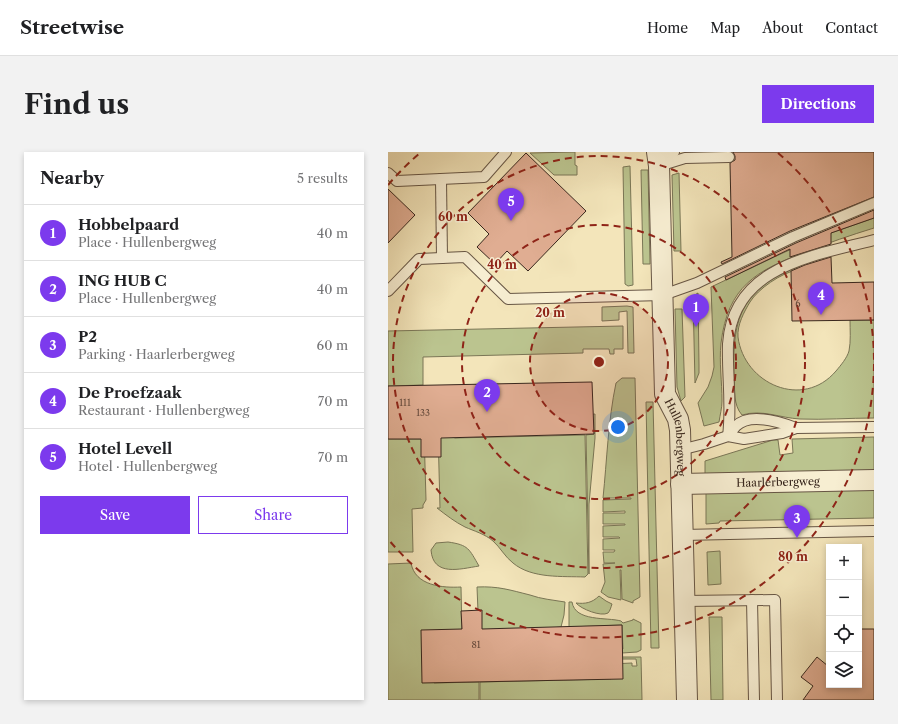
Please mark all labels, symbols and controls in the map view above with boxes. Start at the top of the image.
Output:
text: Streetwise [20,16,124,39]
text: Home [647,19,688,37]
text: Map [710,19,740,37]
text: About [762,19,803,37]
text: Contact [825,19,878,37]
button: Directions [762,85,874,123]
text: Find us [24,87,129,121]
text: Nearby [40,168,104,188]
text: 5 results [297,170,348,186]
pin: 5 [498,188,524,221]
text: 60 m [438,209,468,224]
text: Hobbelpaard [78,215,179,234]
text: 1 [50,225,56,241]
text: 40 m [317,225,348,241]
text: Place · Hullenbergweg [78,234,216,250]
text: 40 m [487,257,517,272]
text: ING HUB C [78,271,167,290]
text: 2 [49,281,57,297]
text: 40 m [317,281,348,297]
pin: 4 [808,282,834,315]
text: Place · Hullenbergweg [78,290,216,306]
pin: 1 [683,294,709,327]
house number: 6 [795,298,801,309]
text: 20 m [535,305,565,320]
text: P2 [78,327,97,346]
text: 3 [49,337,57,353]
text: 60 m [317,337,348,353]
text: Parking · Haarlerbergweg [78,346,235,362]
centre of rings [592,355,606,369]
pin: 2 [474,379,500,412]
text: De Proefzaak [78,383,182,402]
text: 4 [49,393,57,409]
text: 70 m [318,393,348,409]
street label: Hullenbergweg [662,396,688,477]
house number: 111 [399,397,411,408]
text: Restaurant · Hullenbergweg [78,402,249,418]
house number: 133 [416,407,430,418]
your location [608,417,628,437]
text: Hotel Levell [78,439,172,458]
text: 5 [49,449,57,465]
text: 70 m [318,449,348,465]
text: Hotel · Hullenbergweg [78,458,217,474]
street label: Haarlerbergweg [736,474,820,490]
button: Save [40,496,190,534]
button: Share [198,496,348,534]
pin: 3 [784,505,810,538]
map controls [826,544,862,688]
button: + [826,544,862,580]
text: 80 m [778,549,808,564]
button: − [826,580,862,616]
button: locate [826,616,862,652]
house number: 81 [471,639,481,650]
button: layers [826,652,862,688]

